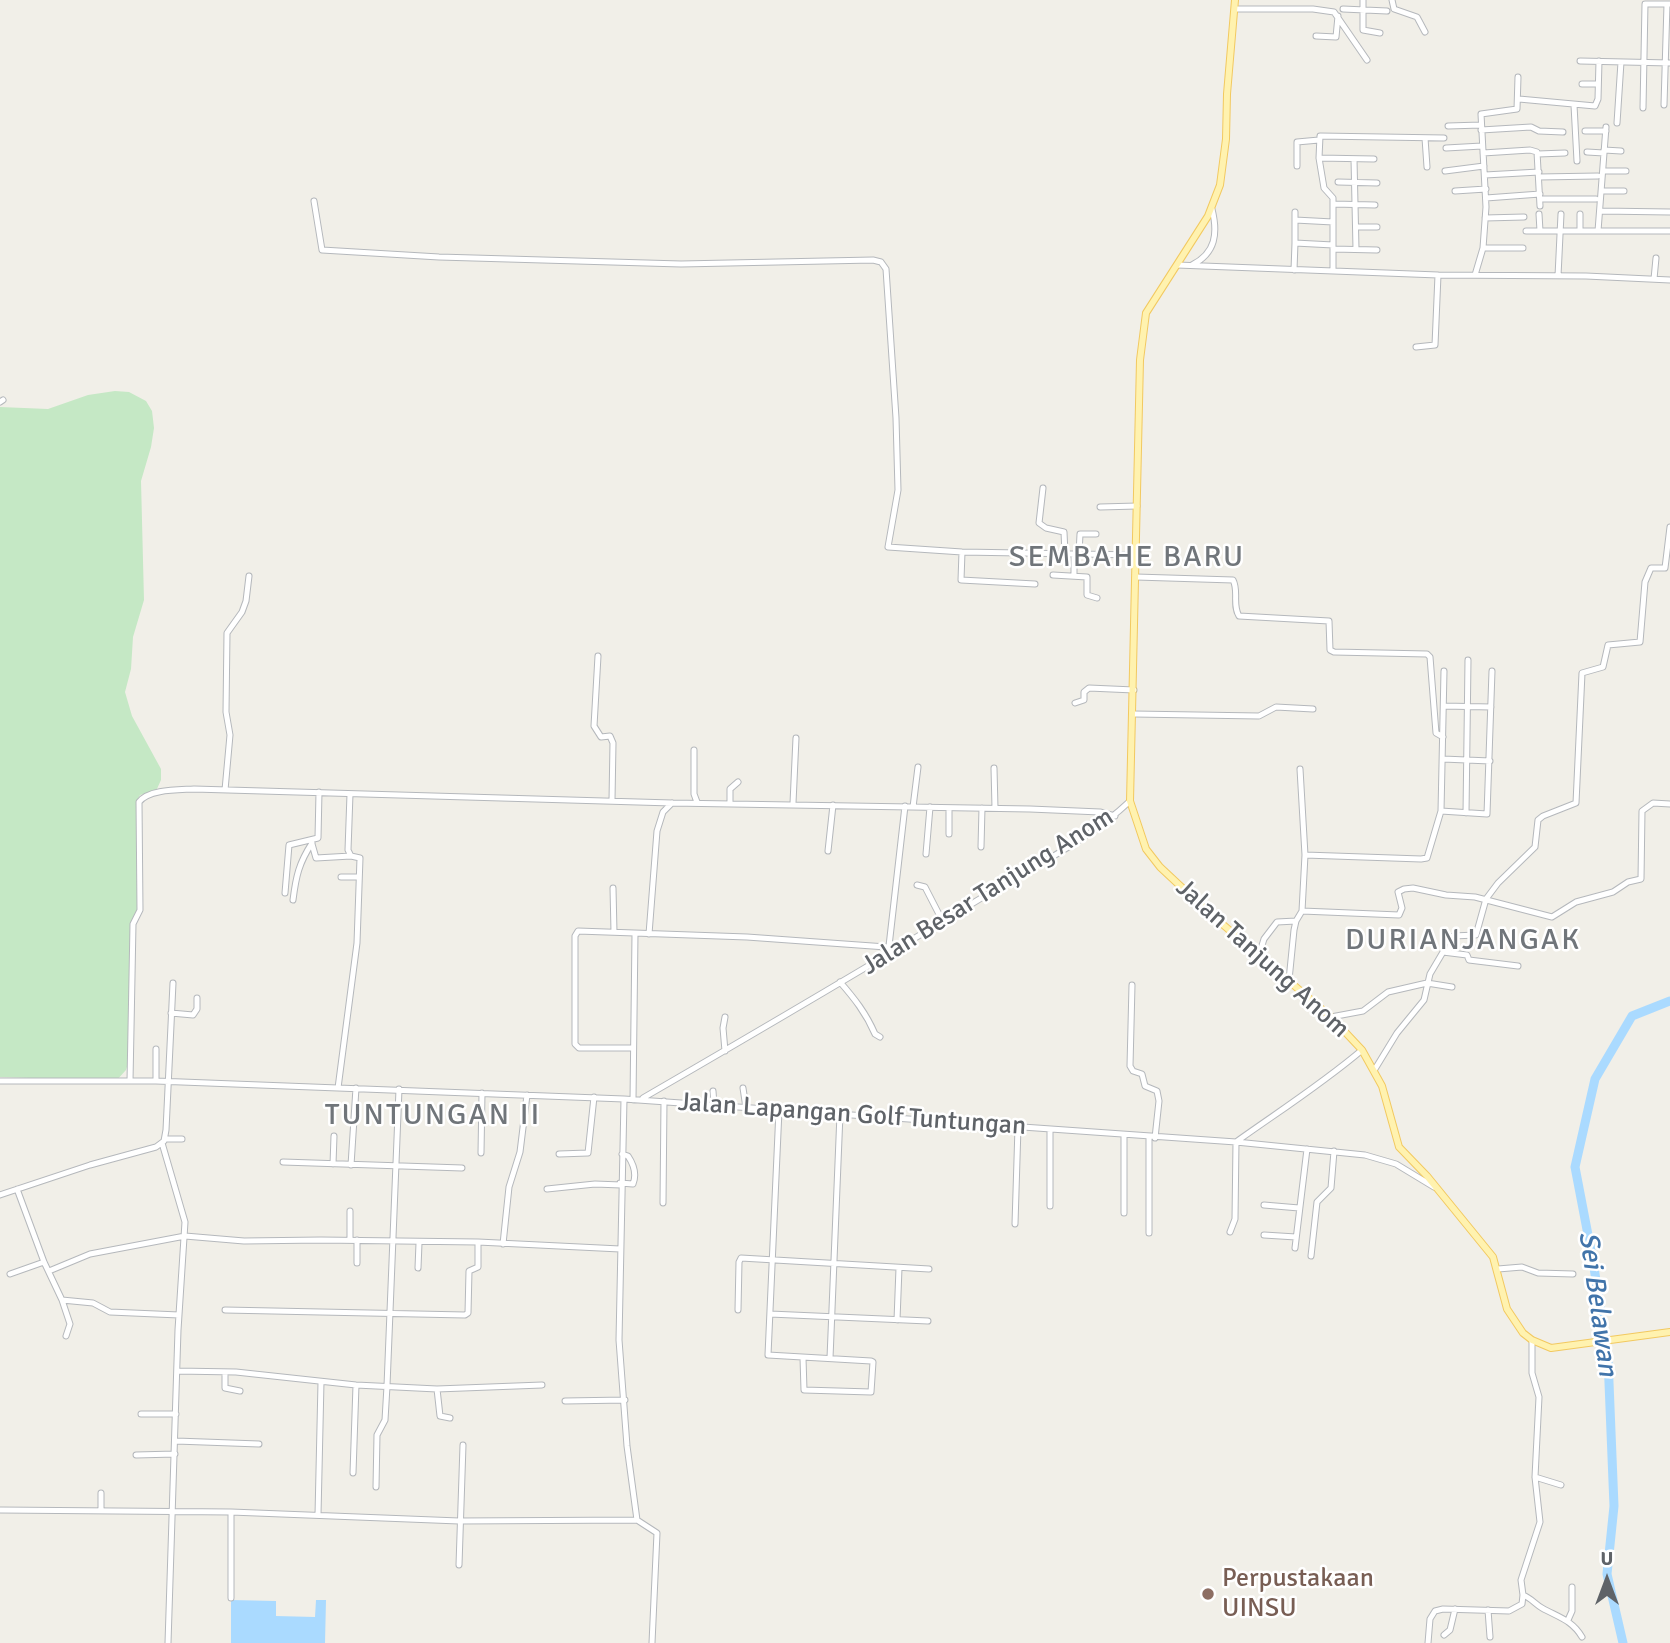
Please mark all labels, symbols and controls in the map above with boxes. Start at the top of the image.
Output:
district label: SEMBAHE BARU [1010,540,1244,576]
street label: Jalan Besar Tanjung Anom [856,802,1120,982]
street label: Jalan Tanjung Anom [1169,873,1355,1045]
district label: DURIANJANGAK [1346,923,1580,959]
street label: Jalan Lapangan Golf Tuntungan [677,1087,1027,1143]
district label: TUNTUNGAN II [326,1098,540,1134]
water label: Sei Belawan [1570,1229,1624,1379]
north arrow [1572,1545,1642,1615]
text: U [1601,1547,1613,1571]
place label: Perpustakaan UINSU [1222,1563,1374,1624]
marker: Perpustakaan UINSU [1200,1586,1216,1602]

